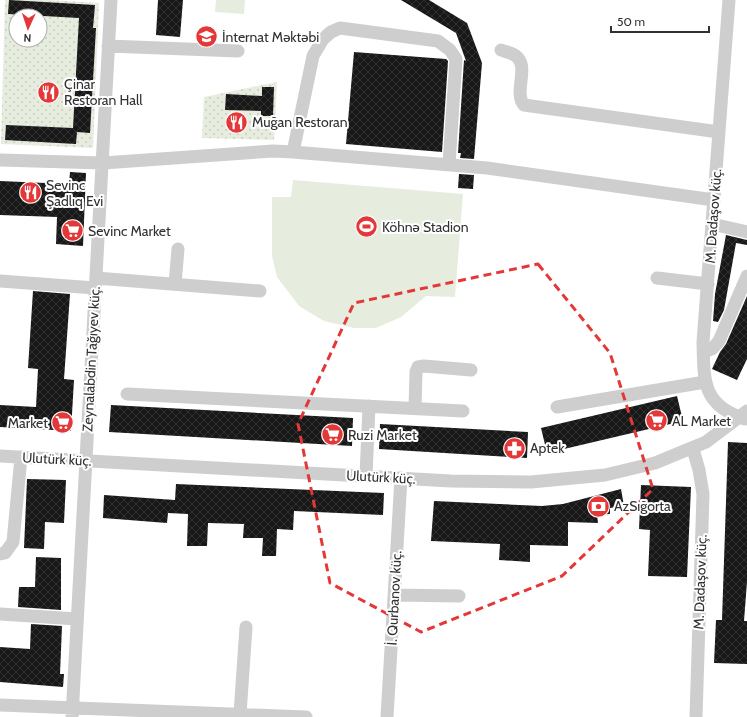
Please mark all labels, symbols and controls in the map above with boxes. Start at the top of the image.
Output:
north arrow [8,8,48,48]
scale bar [611,8,709,34]
text: 50 m [617,14,645,29]
school or university icon: İnternat Məktəbi [193,24,219,50]
place label: İnternat Məktəbi [222,28,319,46]
text: N [23,31,32,45]
place label: Çinar Restoran Hall [64,75,143,109]
restaurant icon: Çinar Restoran Hall [36,79,62,105]
restaurant icon: Muğan Restoran [223,109,249,135]
place label: Muğan Restoran [252,113,348,131]
street label: M. Dadaşov küç. [701,168,725,264]
place label: Sevinc Şadlıq Evi [46,176,103,210]
restaurant icon: Sevinc Şadlıq Evi [17,180,43,206]
sports icon: Köhnə Stadion [353,214,379,240]
supermarket icon: Sevinc Market [59,218,85,244]
place label: Köhnə Stadion [382,218,469,236]
place label: Sevinc Market [88,222,171,240]
street label: Zeynalabdin Tağıyev küç. [78,286,104,432]
supermarket icon: AL Market [644,408,670,434]
supermarket icon: Market [50,410,76,436]
place label: AL Market [672,412,731,430]
place label: Market [8,414,48,432]
supermarket icon: Ruzi Market [320,422,346,448]
place label: Ruzi Market [348,426,417,444]
pharmacy icon: Aptek [501,435,527,461]
place label: Aptek [530,439,565,457]
street label: Ulutürk küç. [22,448,92,470]
street label: Ulutürk küç. [346,466,416,488]
bank icon: AzSığorta [585,493,611,519]
place label: AzSığorta [614,497,671,515]
street label: M. Dadaşov küç. [689,534,711,630]
street label: İ. Qurbanov küç. [383,550,405,646]

